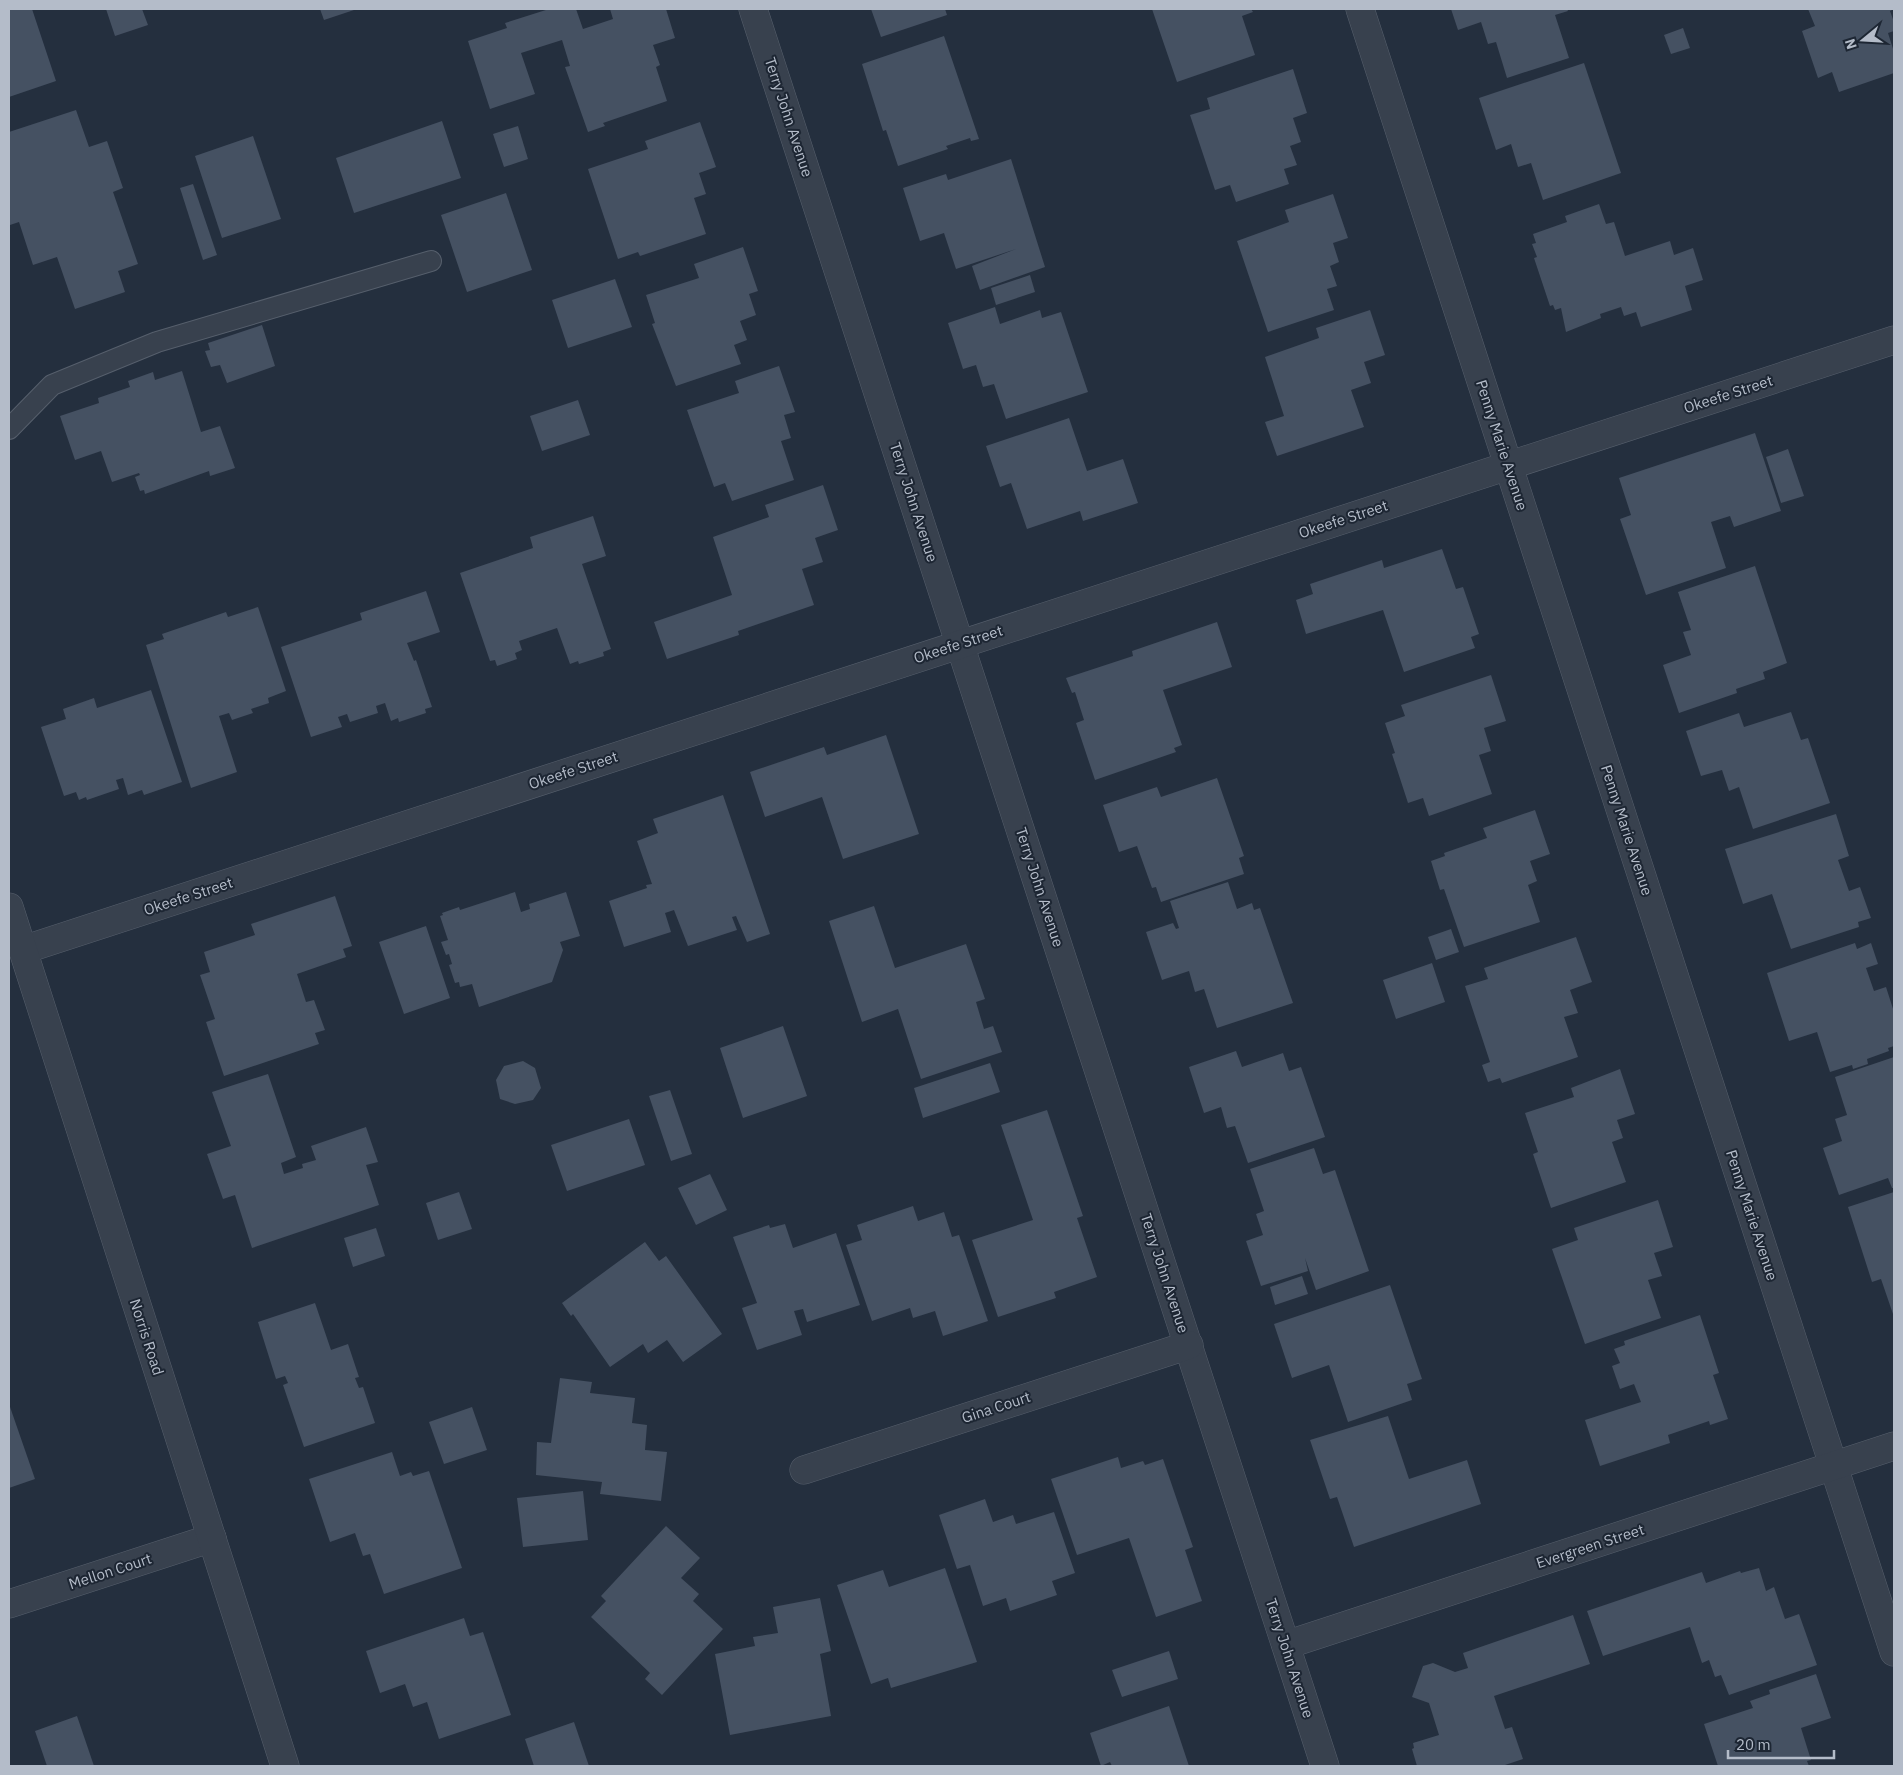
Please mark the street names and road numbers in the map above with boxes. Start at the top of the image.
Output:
street label: Terry John Avenue [761,55,817,179]
street label: Okeefe Street [1681,371,1775,417]
street label: Penny Marie Avenue [1472,377,1532,513]
street label: Terry John Avenue [886,440,942,564]
street label: Okeefe Street [1296,496,1390,542]
street label: Okeefe Street [911,621,1005,667]
street label: Okeefe Street [526,747,620,793]
street label: Penny Marie Avenue [1597,762,1657,898]
street label: Terry John Avenue [1012,825,1068,949]
street label: Okeefe Street [141,873,235,919]
street label: Penny Marie Avenue [1722,1147,1782,1283]
street label: Terry John Avenue [1137,1211,1193,1335]
street label: Norris Road [126,1296,168,1378]
street label: Gina Court [959,1387,1033,1427]
street label: Evergreen Street [1534,1520,1646,1572]
street label: Mellon Court [66,1549,154,1593]
street label: Terry John Avenue [1262,1596,1318,1720]

